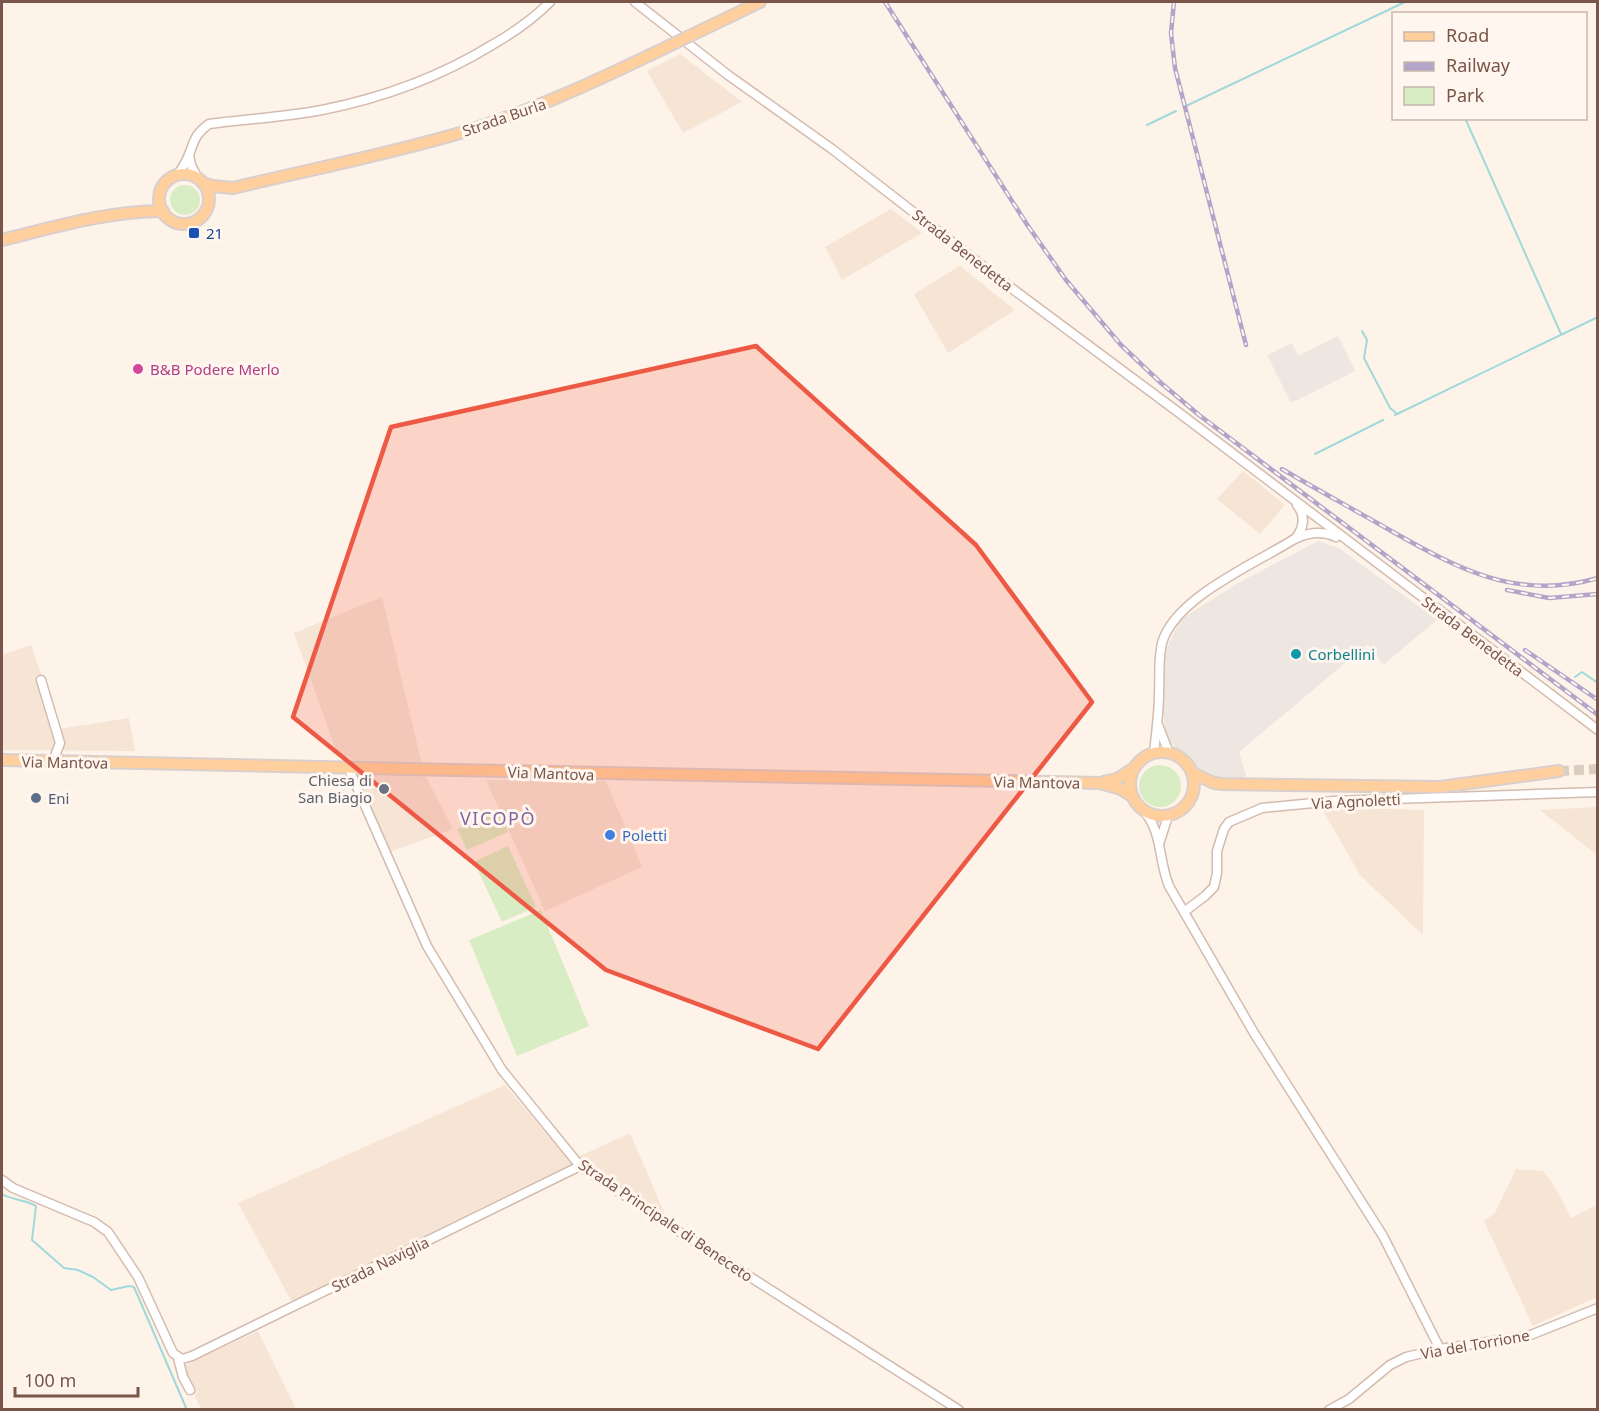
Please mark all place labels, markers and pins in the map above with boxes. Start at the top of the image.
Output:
place label: 21 [206,223,223,243]
marker: 21 [187,226,201,240]
place label: B&B Podere Merlo [150,359,280,379]
marker: B&B Podere Merlo [131,362,145,376]
place label: Corbellini [1308,644,1375,664]
marker: Corbellini [1289,647,1303,661]
place label: Chiesa di San Biagio [298,770,372,807]
marker: Chiesa di San Biagio [377,782,391,796]
place label: Eni [48,788,69,808]
marker: Eni [29,791,43,805]
place label: Poletti [622,825,667,845]
marker: Poletti [603,828,617,842]

